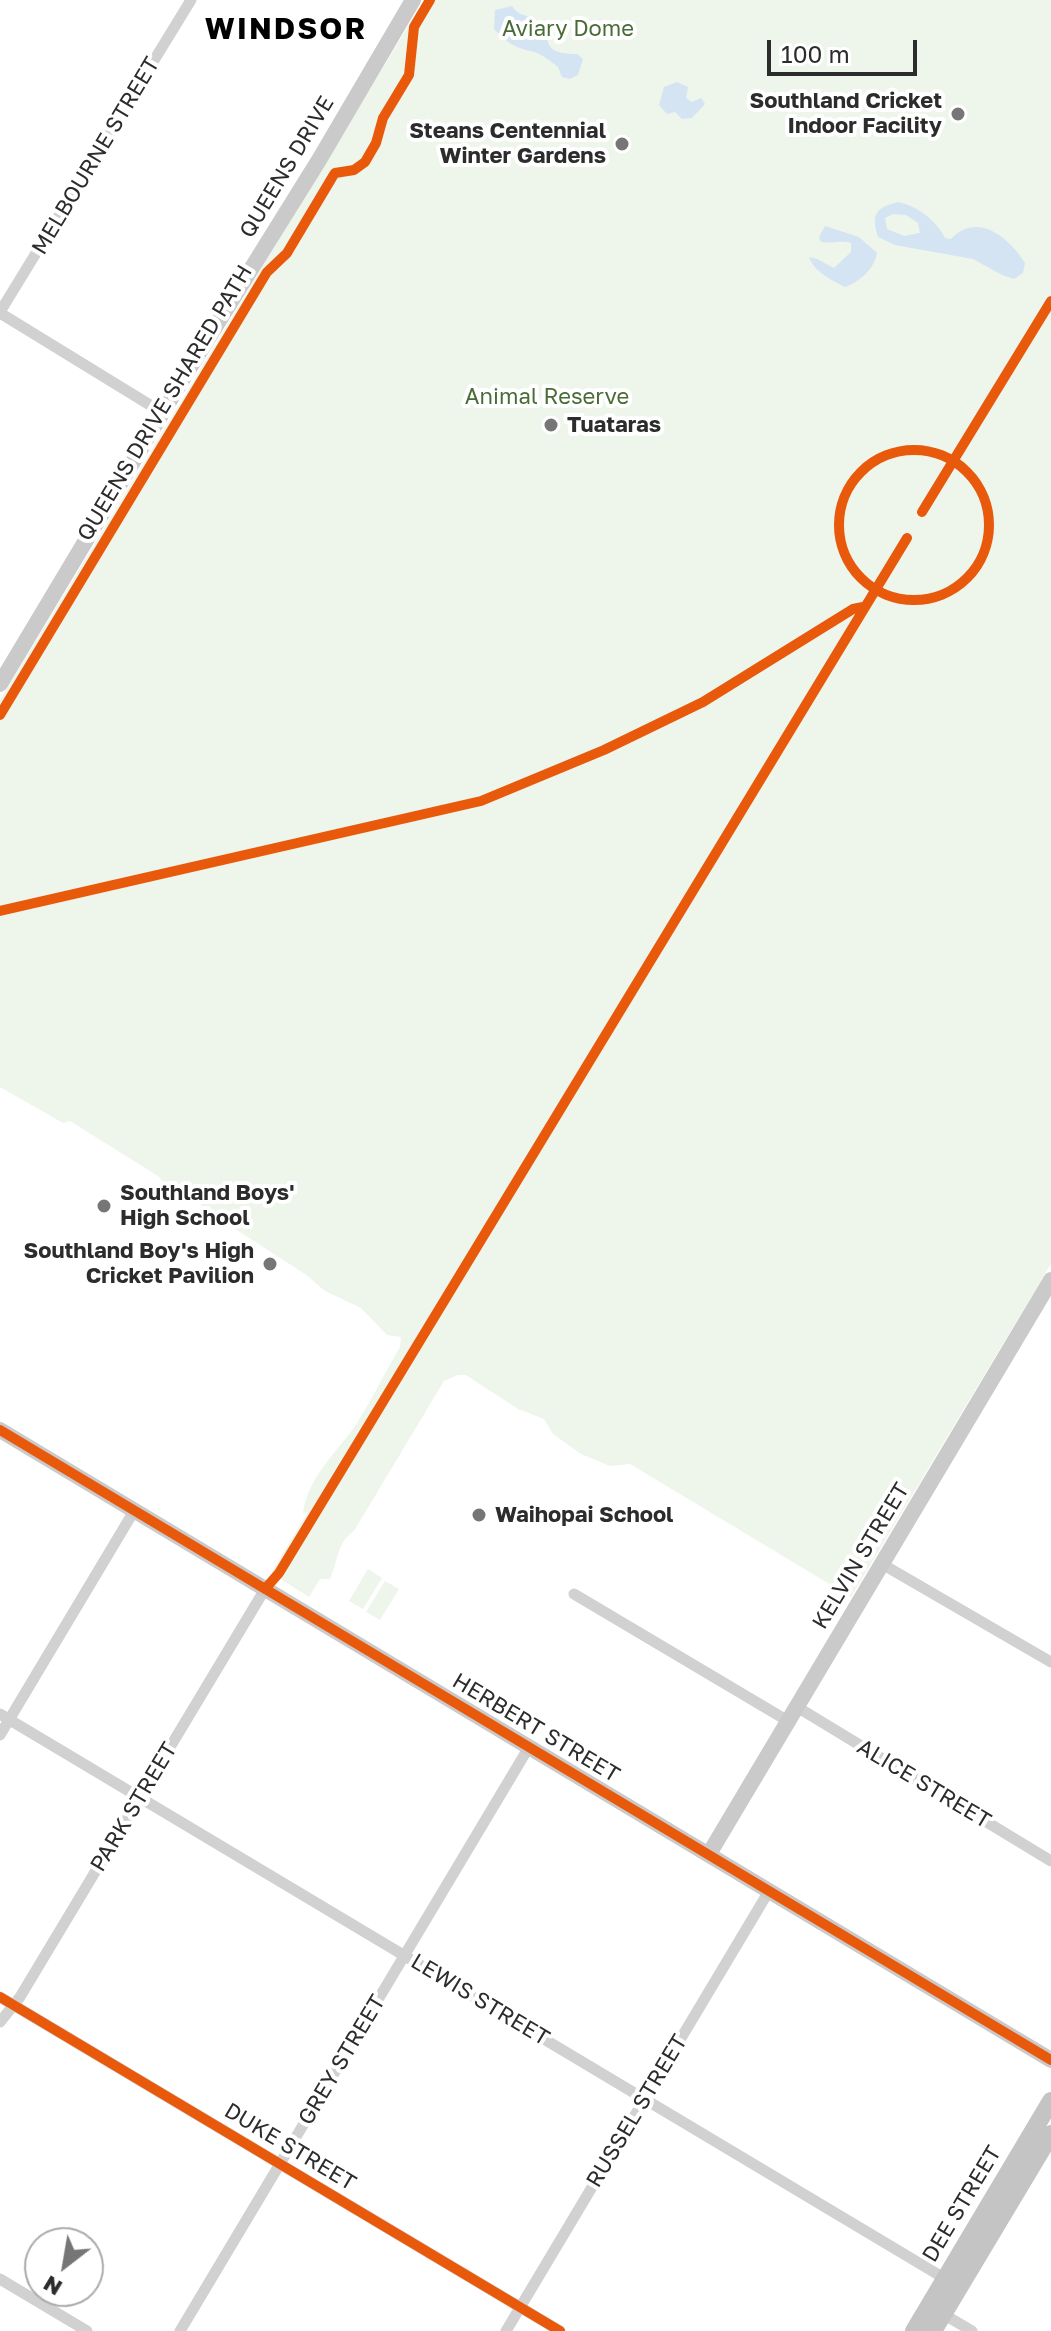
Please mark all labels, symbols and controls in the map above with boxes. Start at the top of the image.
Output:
district label: WINDSOR [205,11,367,47]
park label: Aviary Dome [502,16,634,42]
scale bar [771,24,921,74]
text: 100 m [781,39,850,68]
street label: MELBOURNE STREET [27,53,165,259]
place label: Southland Cricket Indoor Facility [750,88,942,140]
street label: QUEENS DRIVE [234,91,340,243]
marker: Southland Cricket Indoor Facility [949,105,967,123]
place label: Steans Centennial Winter Gardens [409,118,606,170]
marker: Steans Centennial Winter Gardens [613,135,631,153]
street label: QUEENS DRIVE SHARED PATH [72,260,258,546]
park label: Animal Reserve [465,384,629,410]
place label: Tuataras [567,412,661,438]
marker: Tuataras [542,416,560,434]
place label: Southland Boys' High School [120,1180,294,1232]
marker: Southland Boys' High School [95,1197,113,1215]
place label: Southland Boy's High Cricket Pavilion [23,1238,254,1290]
marker: Southland Boy's High Cricket Pavilion [261,1255,279,1273]
street label: KELVIN STREET [807,1478,915,1634]
place label: Waihopai School [495,1502,673,1528]
marker: Waihopai School [470,1506,488,1524]
street label: HERBERT STREET [448,1668,624,1788]
street label: ALICE STREET [852,1734,996,1834]
street label: PARK STREET [85,1738,183,1876]
street label: LEWIS STREET [406,1948,554,2052]
street label: GREY STREET [293,1990,391,2130]
street label: RUSSEL STREET [581,2030,693,2192]
street label: DUKE STREET [219,2097,361,2197]
street label: DEE STREET [917,2141,1007,2267]
north arrow [24,2227,104,2307]
text: N [38,2270,67,2302]

